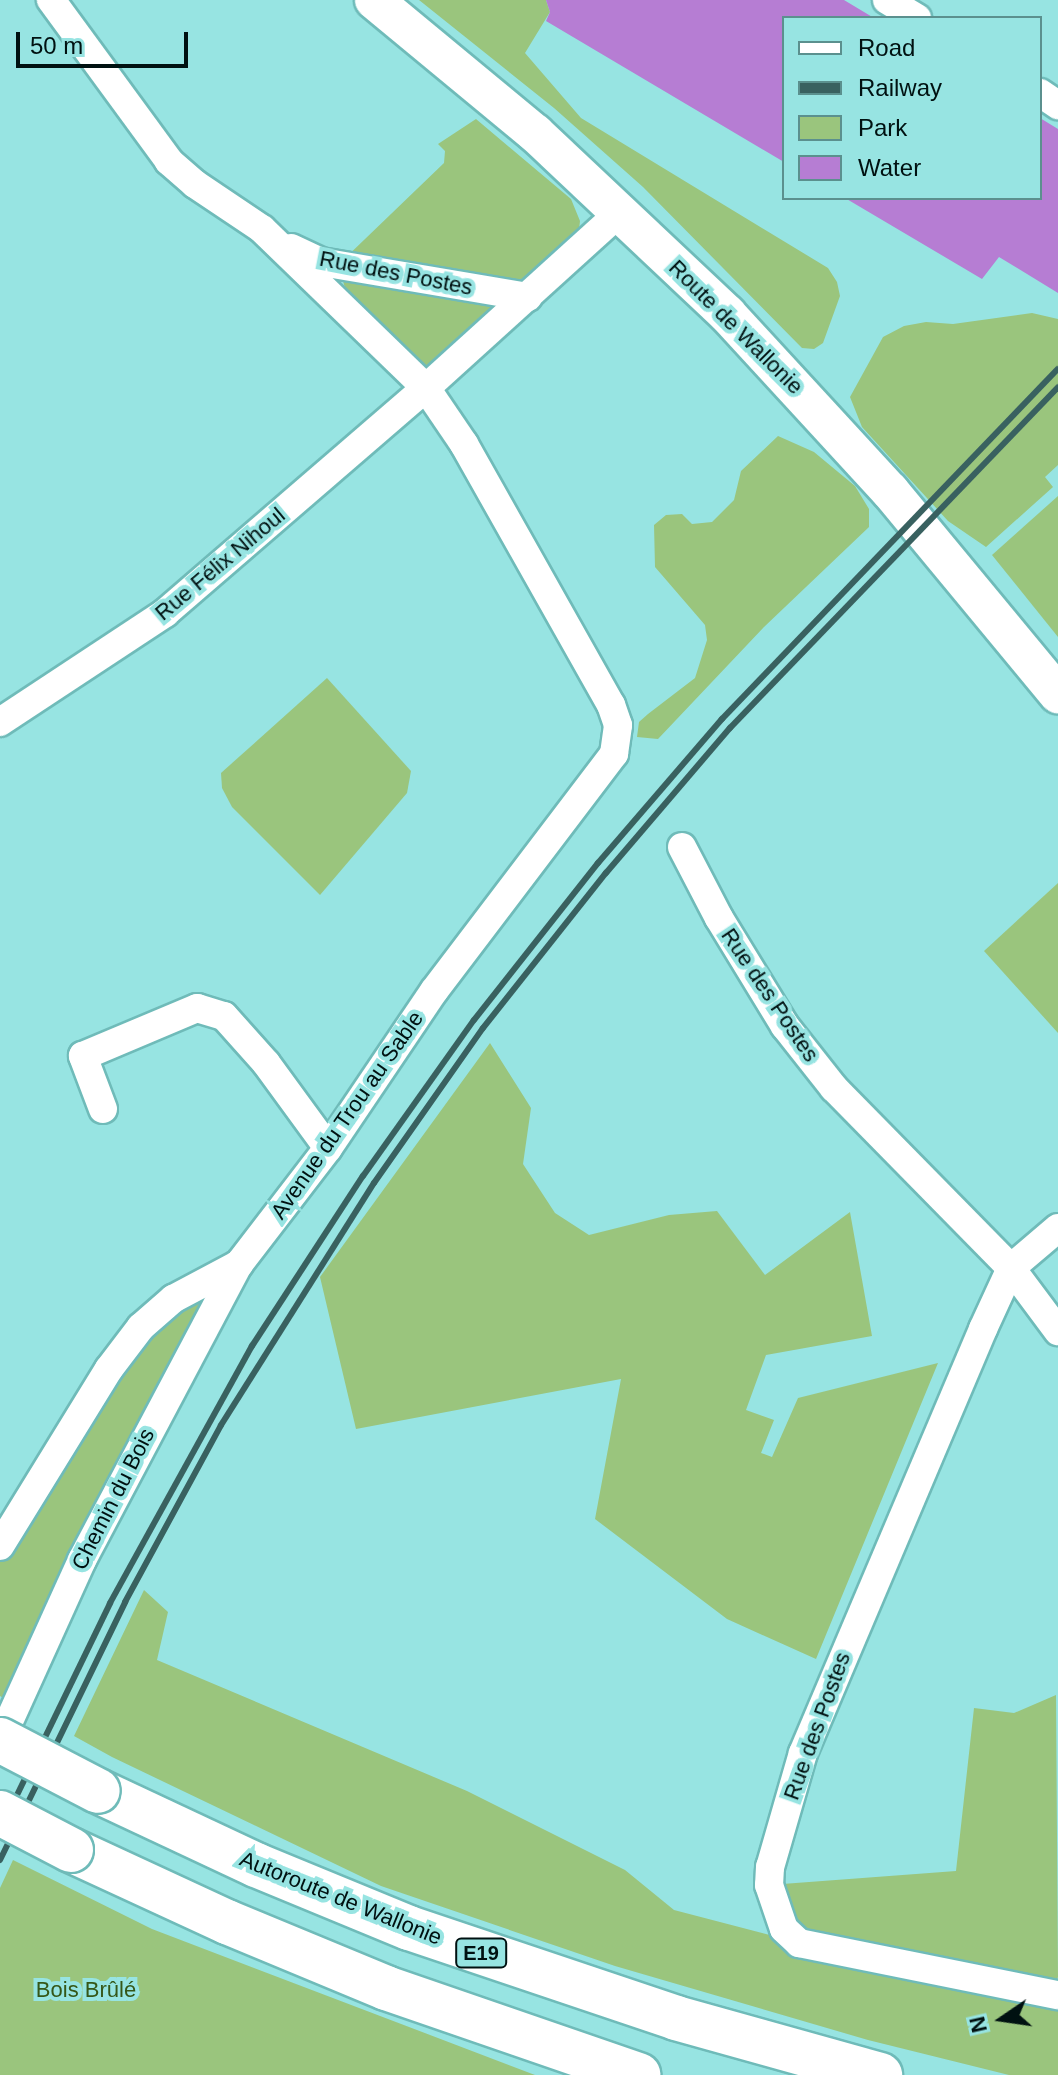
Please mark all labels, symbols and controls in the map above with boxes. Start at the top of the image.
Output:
scale bar [20,16,192,66]
legend [782,16,1042,200]
text: 50 m [30,32,83,59]
text: Road [858,34,915,61]
text: Railway [858,74,942,101]
text: Park [858,114,907,141]
text: Water [858,154,921,181]
street label: Rue des Postes [317,245,475,301]
street label: Route de Wallonie [663,254,809,400]
street label: Rue Félix Nihoul [150,502,290,626]
street label: Rue des Postes [716,923,824,1067]
street label: Avenue du Trou au Sable [265,1006,429,1224]
street label: Chemin du Bois [66,1424,160,1574]
street label: Rue des Postes [778,1649,856,1803]
street label: Autoroute de Wallonie [236,1845,446,1951]
road number: E19 [455,1937,507,1969]
park label: Bois Brûlé [36,1977,136,2003]
north arrow [962,1979,1042,2059]
text: N [964,2014,992,2035]

